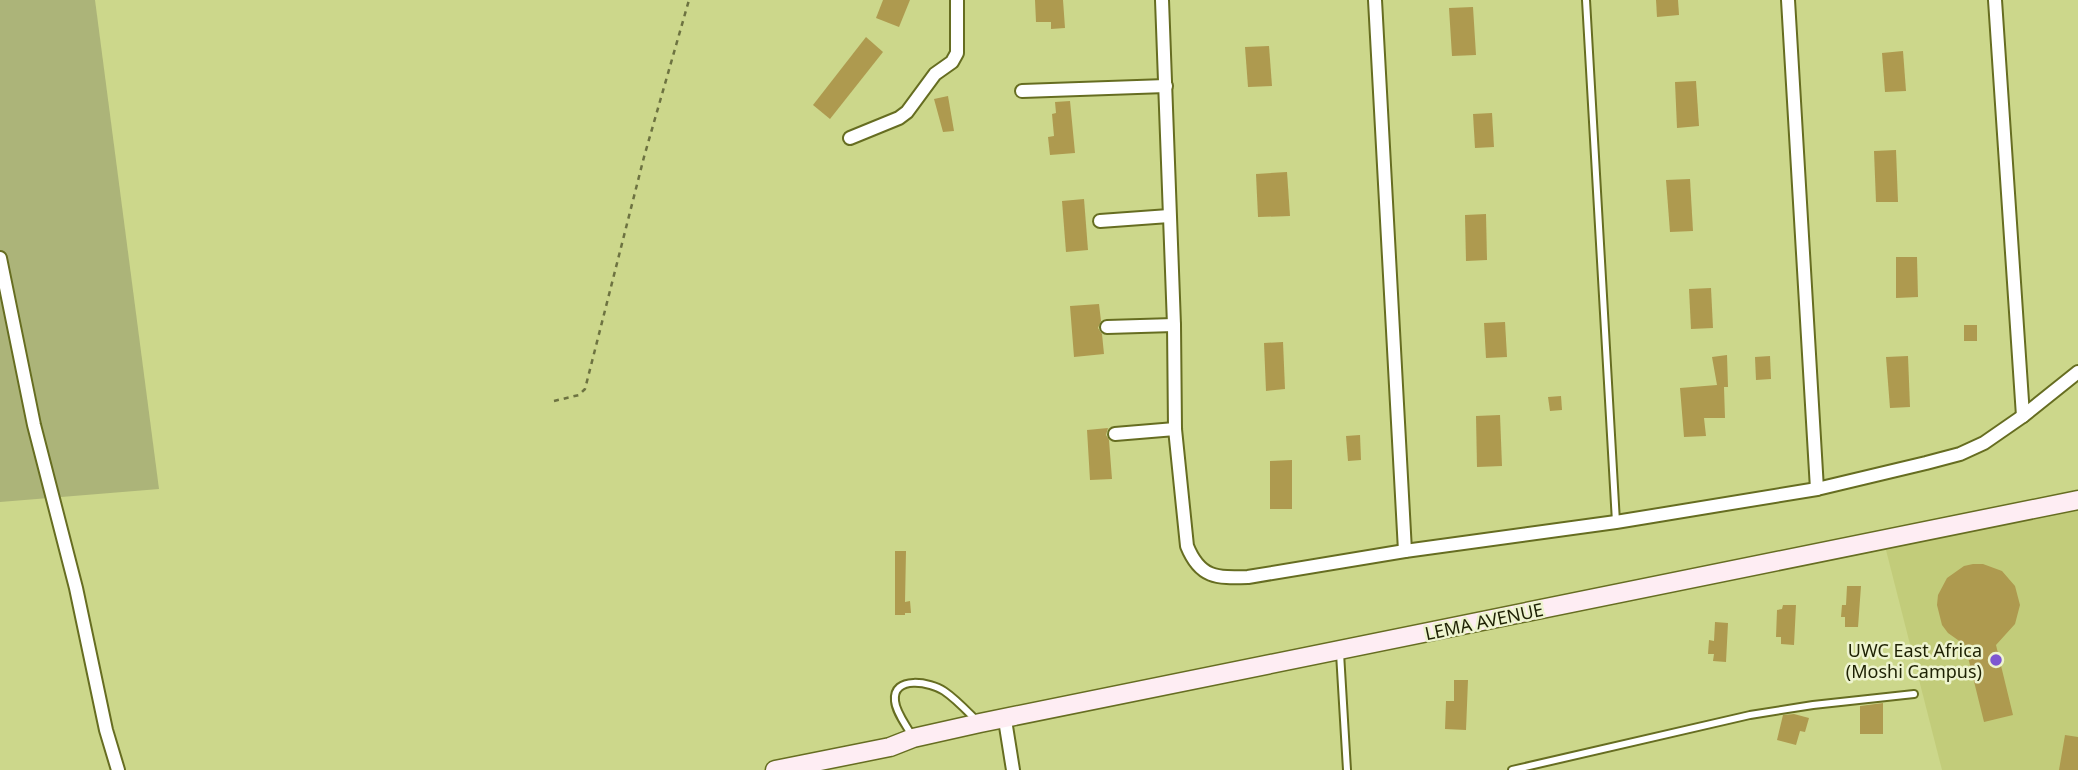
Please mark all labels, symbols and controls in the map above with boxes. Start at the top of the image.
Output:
street label: LEMA AVENUE [1423,597,1545,645]
place label: UWC East Africa (Moshi Campus) [1846,638,1982,683]
marker: UWC East Africa (Moshi Campus) [1988,652,2004,668]

